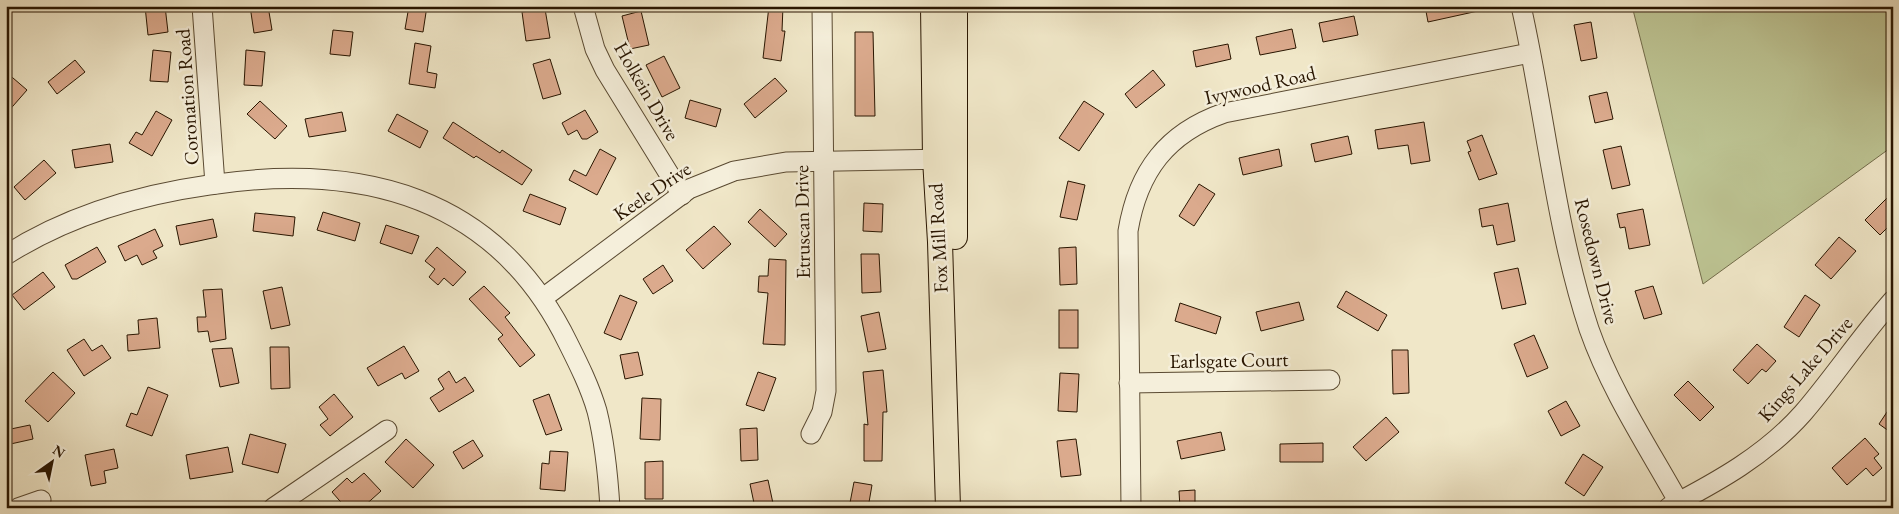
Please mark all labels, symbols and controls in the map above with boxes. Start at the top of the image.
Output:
street label: Coronation Road [169,27,205,166]
street label: Holkein Drive [608,37,686,145]
street label: Ivywood Road [1202,59,1319,110]
street label: Keele Drive [608,155,696,226]
street label: Etruscan Drive [788,165,816,279]
street label: Fox Mill Road [922,182,954,294]
street label: Rosedown Drive [1569,195,1625,327]
street label: Kings Lake Drive [1752,311,1858,427]
street label: Earlsgate Court [1169,346,1289,374]
north arrow [28,436,78,486]
text: N [49,440,69,462]

